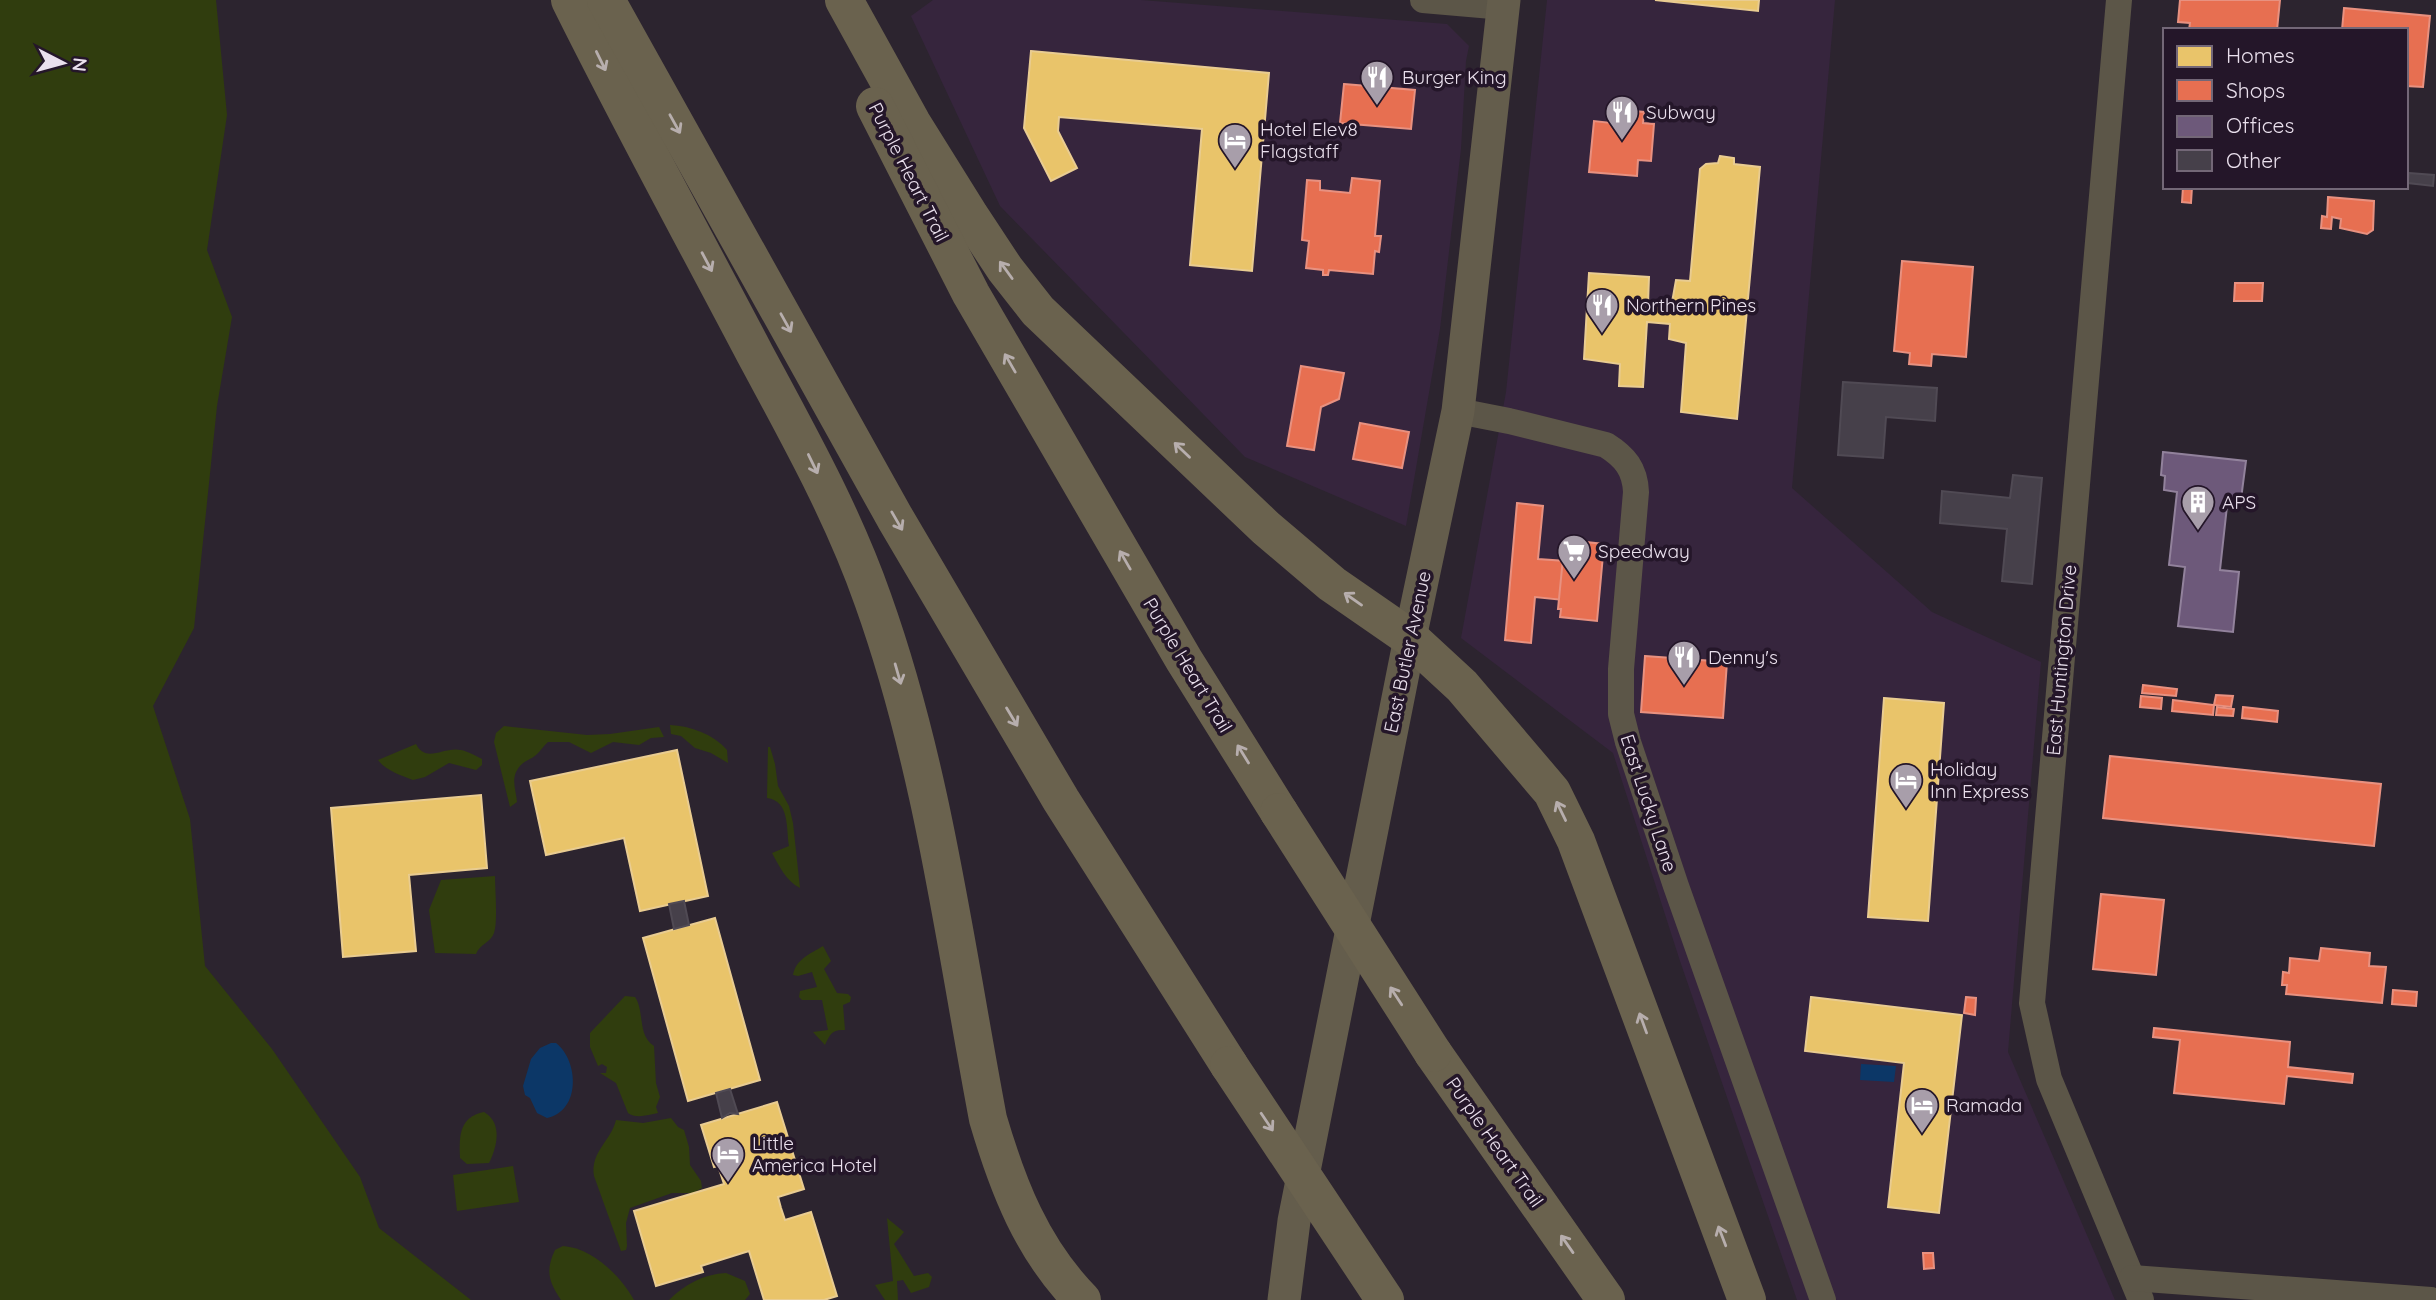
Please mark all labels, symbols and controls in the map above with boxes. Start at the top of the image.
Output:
north arrow [28,28,98,98]
legend [2163,28,2408,189]
text: Homes [2226,42,2295,68]
one-way arrow [594,50,608,71]
text: N [67,57,93,73]
restaurant icon: Burger King [1358,58,1396,107]
place label: Burger King [1402,65,1507,89]
text: Shops [2226,77,2285,103]
restaurant icon: Subway [1603,93,1641,142]
street label: Purple Heart Trail [864,98,954,246]
place label: Subway [1646,100,1716,124]
text: Offices [2226,112,2294,138]
one-way arrow [669,113,682,134]
place label: Hotel Elev8 Flagstaff [1260,117,1358,163]
hotel icon: Hotel Elev8 Flagstaff [1216,121,1254,170]
text: Other [2226,147,2281,173]
one-way arrow [701,251,714,272]
one-way arrow [999,261,1014,280]
restaurant icon: Northern Pines [1583,286,1621,335]
place label: Northern Pines [1626,293,1756,317]
one-way arrow [779,312,793,332]
one-way arrow [1003,353,1017,373]
one-way arrow [1174,441,1191,458]
one-way arrow [806,453,820,474]
building icon: APS [2179,483,2217,532]
place label: APS [2222,490,2256,514]
one-way arrow [890,511,904,531]
supermarket icon: Speedway [1555,532,1593,581]
place label: Speedway [1598,539,1690,563]
one-way arrow [1118,550,1132,570]
street label: East Huntington Drive [2041,564,2081,756]
street label: East Butler Avenue [1378,569,1436,735]
one-way arrow [1344,592,1364,606]
street label: Purple Heart Trail [1138,593,1238,737]
restaurant icon: Denny's [1665,638,1703,687]
place label: Denny's [1708,645,1778,669]
one-way arrow [892,663,905,685]
one-way arrow [1005,707,1019,727]
street label: East Lucky Lane [1615,731,1683,875]
one-way arrow [1235,745,1249,765]
place label: Holiday Inn Express [1930,757,2029,803]
hotel icon: Holiday Inn Express [1887,761,1925,810]
one-way arrow [1554,801,1568,822]
one-way arrow [1388,986,1402,1006]
one-way arrow [1636,1013,1648,1035]
street label: Purple Heart Trail [1441,1072,1549,1212]
hotel icon: Ramada [1903,1086,1941,1135]
place label: Ramada [1946,1093,2022,1117]
one-way arrow [1260,1112,1274,1131]
place label: Little America Hotel [752,1131,877,1177]
hotel icon: Little America Hotel [709,1135,747,1184]
one-way arrow [1715,1226,1727,1248]
one-way arrow [1560,1235,1574,1254]

